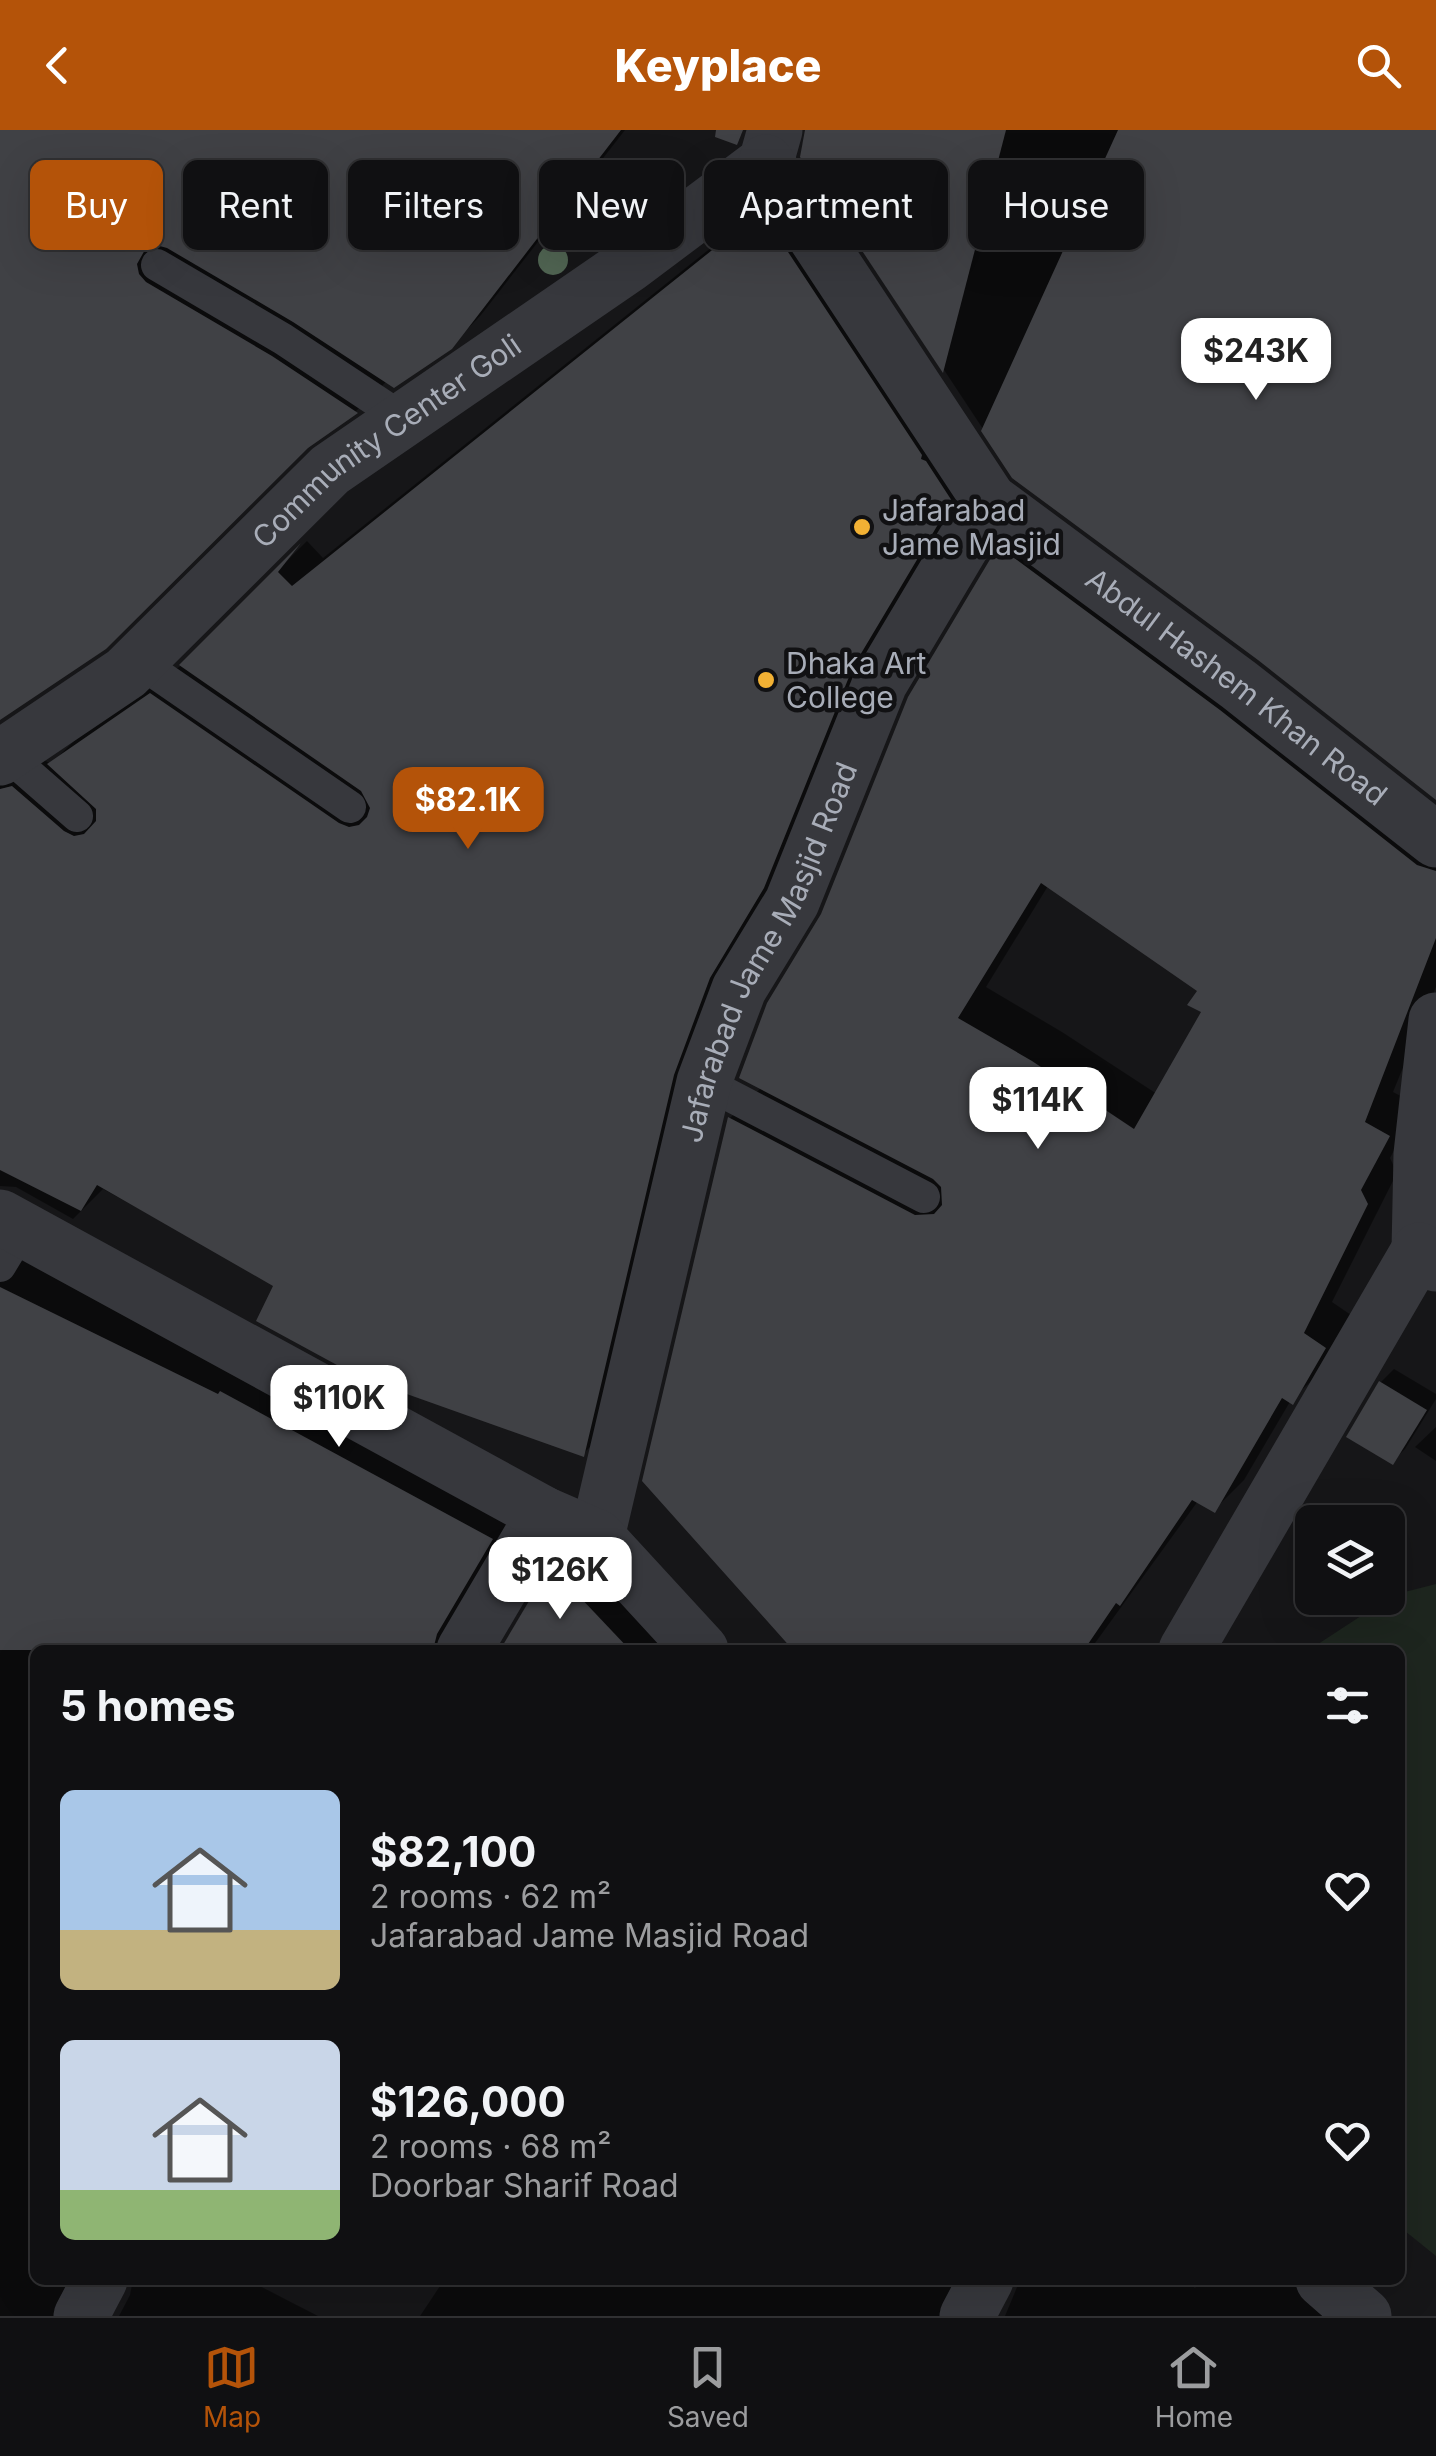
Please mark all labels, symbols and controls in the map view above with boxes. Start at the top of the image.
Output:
icon: back [30,38,85,93]
text: Keyplace [614,38,822,93]
icon: search [1351,38,1406,93]
chip: Buy [30,160,163,250]
chip: Rent [183,160,328,250]
chip: Filters [348,160,519,250]
chip: New [539,160,684,250]
chip: Apartment [704,160,948,250]
chip: House [968,160,1144,250]
pin: $243K [1186,318,1326,403]
street label: Community Center Goli [245,327,527,555]
text: $243K [1203,331,1309,370]
place label: Jafarabad Jame Masjid [882,492,1061,562]
marker: Jafarabad Jame Masjid [851,516,873,538]
street label: Abdul Hashem Khan Road [1079,560,1394,813]
place label: Dhaka Art College [786,645,926,715]
marker: Dhaka Art College [755,669,777,691]
street label: Jafarabad Jame Masjid Road [672,757,864,1146]
pin: $82.1K [387,767,549,852]
text: $82.1K [415,780,521,819]
pin: $114K [968,1067,1108,1152]
text: $114K [991,1080,1085,1119]
pin: $110K [269,1365,409,1450]
text: $110K [292,1378,386,1417]
map controls [1295,1505,1405,1615]
button: layers [1295,1505,1405,1615]
pin: $126K [490,1537,630,1622]
text: $126K [511,1550,609,1589]
icon: filters [1320,1678,1375,1733]
text: 5 homes [60,1680,236,1731]
text: $82,100 [370,1826,536,1877]
icon: home [140,1830,260,1950]
icon: heart [1320,1863,1375,1918]
text: 2 rooms · 62 m² [370,1877,611,1916]
text: Jafarabad Jame Masjid Road [370,1916,809,1955]
text: $126,000 [370,2076,566,2127]
icon: home [140,2080,260,2200]
icon: heart [1320,2113,1375,2168]
text: 2 rooms · 68 m² [370,2127,611,2166]
text: Doorbar Sharif Road [370,2166,679,2205]
tab: Map [203,2340,261,2434]
tab: Saved [667,2340,749,2434]
tab: Home [1155,2340,1233,2434]

